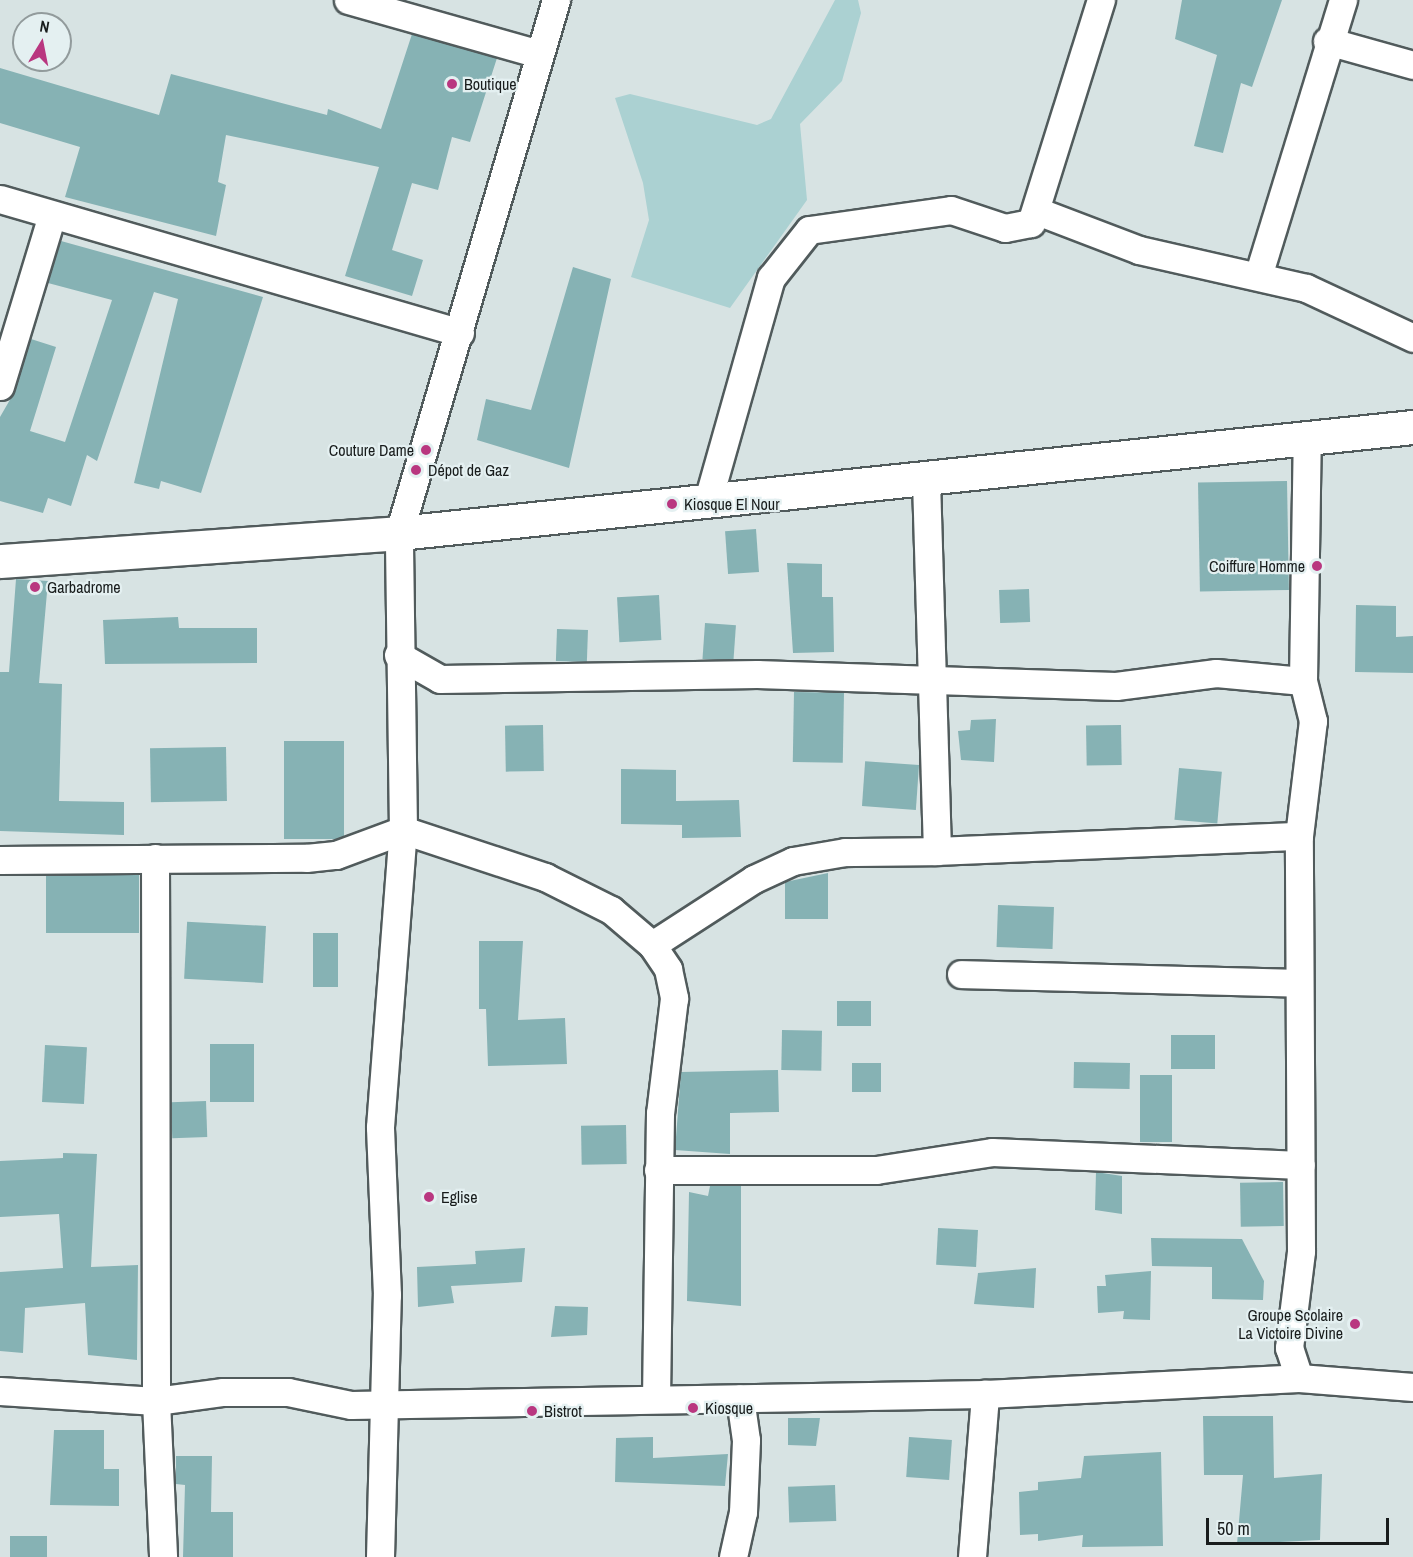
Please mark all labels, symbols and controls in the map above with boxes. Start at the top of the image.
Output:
north arrow [12,12,72,72]
text: N [38,15,51,38]
place label: Boutique [464,74,517,94]
marker: Boutique [445,77,459,91]
place label: Couture Dame [329,440,414,460]
marker: Couture Dame [419,443,433,457]
place label: Dépot de Gaz [428,460,509,480]
marker: Dépot de Gaz [409,463,423,477]
place label: Kiosque El Nour [684,494,780,514]
marker: Kiosque El Nour [665,497,679,511]
place label: Coiffure Homme [1209,556,1305,576]
marker: Coiffure Homme [1310,559,1324,573]
place label: Garbadrome [47,577,121,597]
marker: Garbadrome [28,580,42,594]
place label: Eglise [441,1187,477,1207]
marker: Eglise [422,1190,436,1204]
place label: Groupe Scolaire La Victoire Divine [1238,1305,1343,1343]
marker: Groupe Scolaire La Victoire Divine [1348,1317,1362,1331]
place label: Kiosque [705,1398,753,1418]
place label: Bistrot [544,1401,582,1421]
marker: Kiosque [686,1401,700,1415]
marker: Bistrot [525,1404,539,1418]
scale bar [1209,1506,1392,1544]
text: 50 m [1217,1516,1250,1541]

